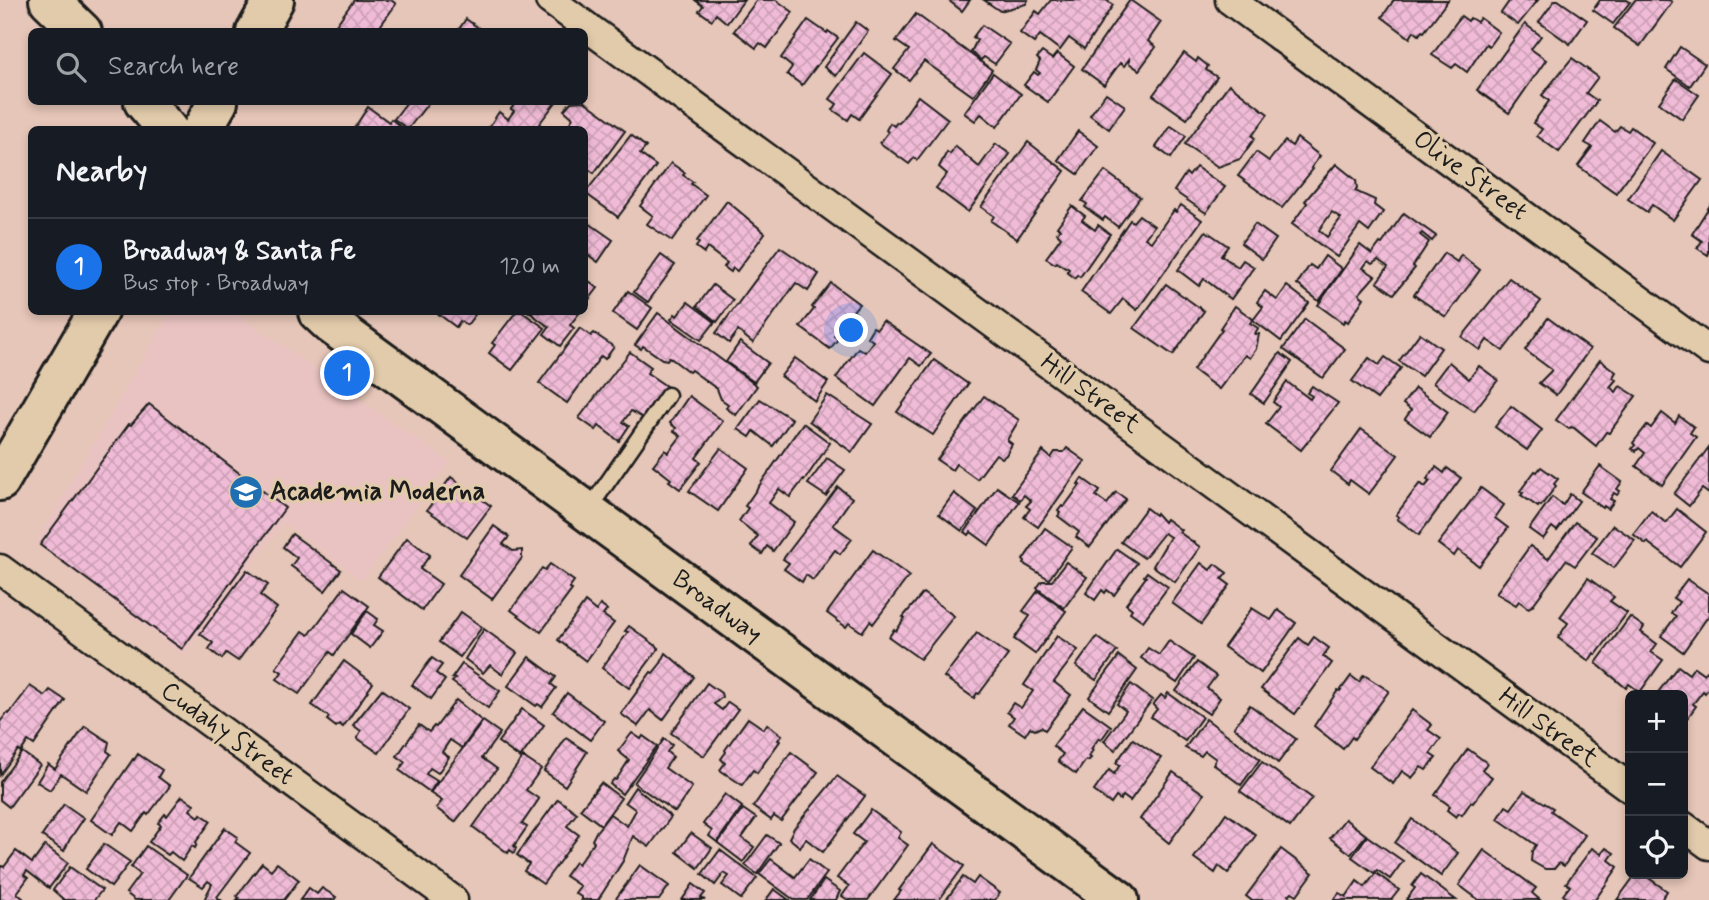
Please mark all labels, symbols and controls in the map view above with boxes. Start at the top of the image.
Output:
search box [28,28,588,105]
icon: search [52,48,90,86]
text: Search here [108,50,239,84]
street label: Olive Street [1406,123,1534,229]
text: Nearby [56,152,147,191]
text: Broadway & Santa Fe [123,235,356,269]
text: 1 [74,252,84,282]
text: 120 m [499,252,560,282]
text: Bus stop · Broadway [123,269,309,299]
your location [834,313,868,347]
street label: Hill Street [1033,346,1147,442]
pin: 1 [324,347,370,399]
school or university icon: Academia Moderna [227,473,265,511]
place label: Academia Moderna [270,475,485,509]
street label: Broadway [665,563,769,651]
street label: Cudahy Street [154,674,300,794]
street label: Hill Street [1491,680,1605,776]
map controls [1625,690,1688,879]
button: + [1625,690,1688,753]
button: − [1625,753,1688,816]
button: locate [1625,816,1688,879]

